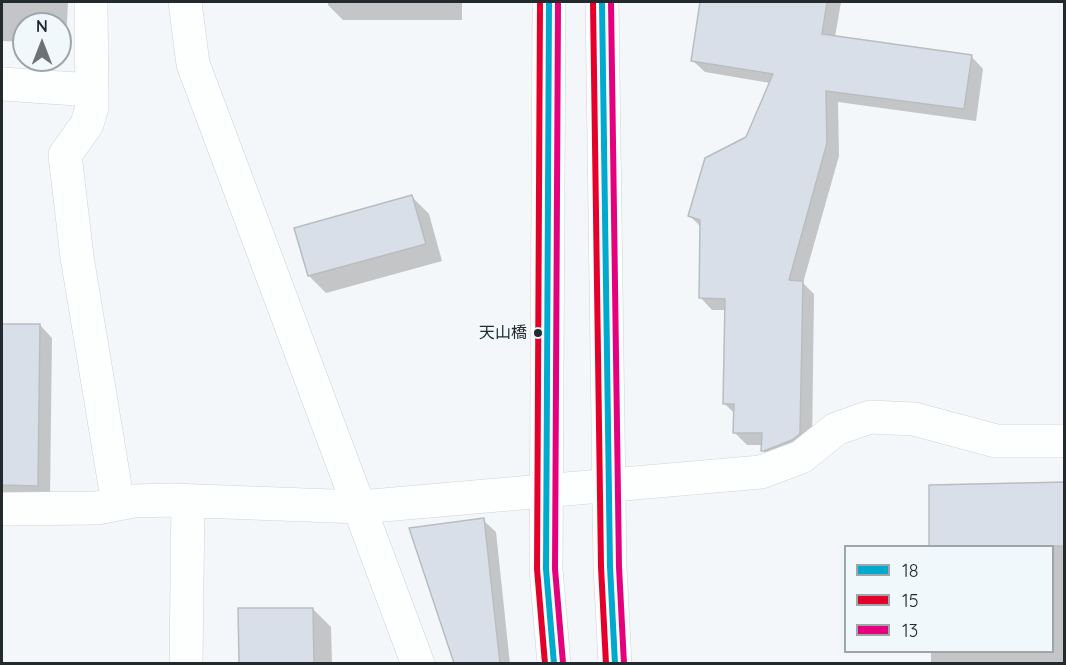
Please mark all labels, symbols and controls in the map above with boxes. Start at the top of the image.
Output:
north arrow [12,12,72,72]
text: N [36,16,48,36]
place label: 天山橋 [479,323,527,343]
marker: 天山橋 [532,327,544,339]
legend [844,545,1054,653]
text: 18 [902,559,918,582]
text: 15 [902,589,918,612]
text: 13 [902,619,918,642]

